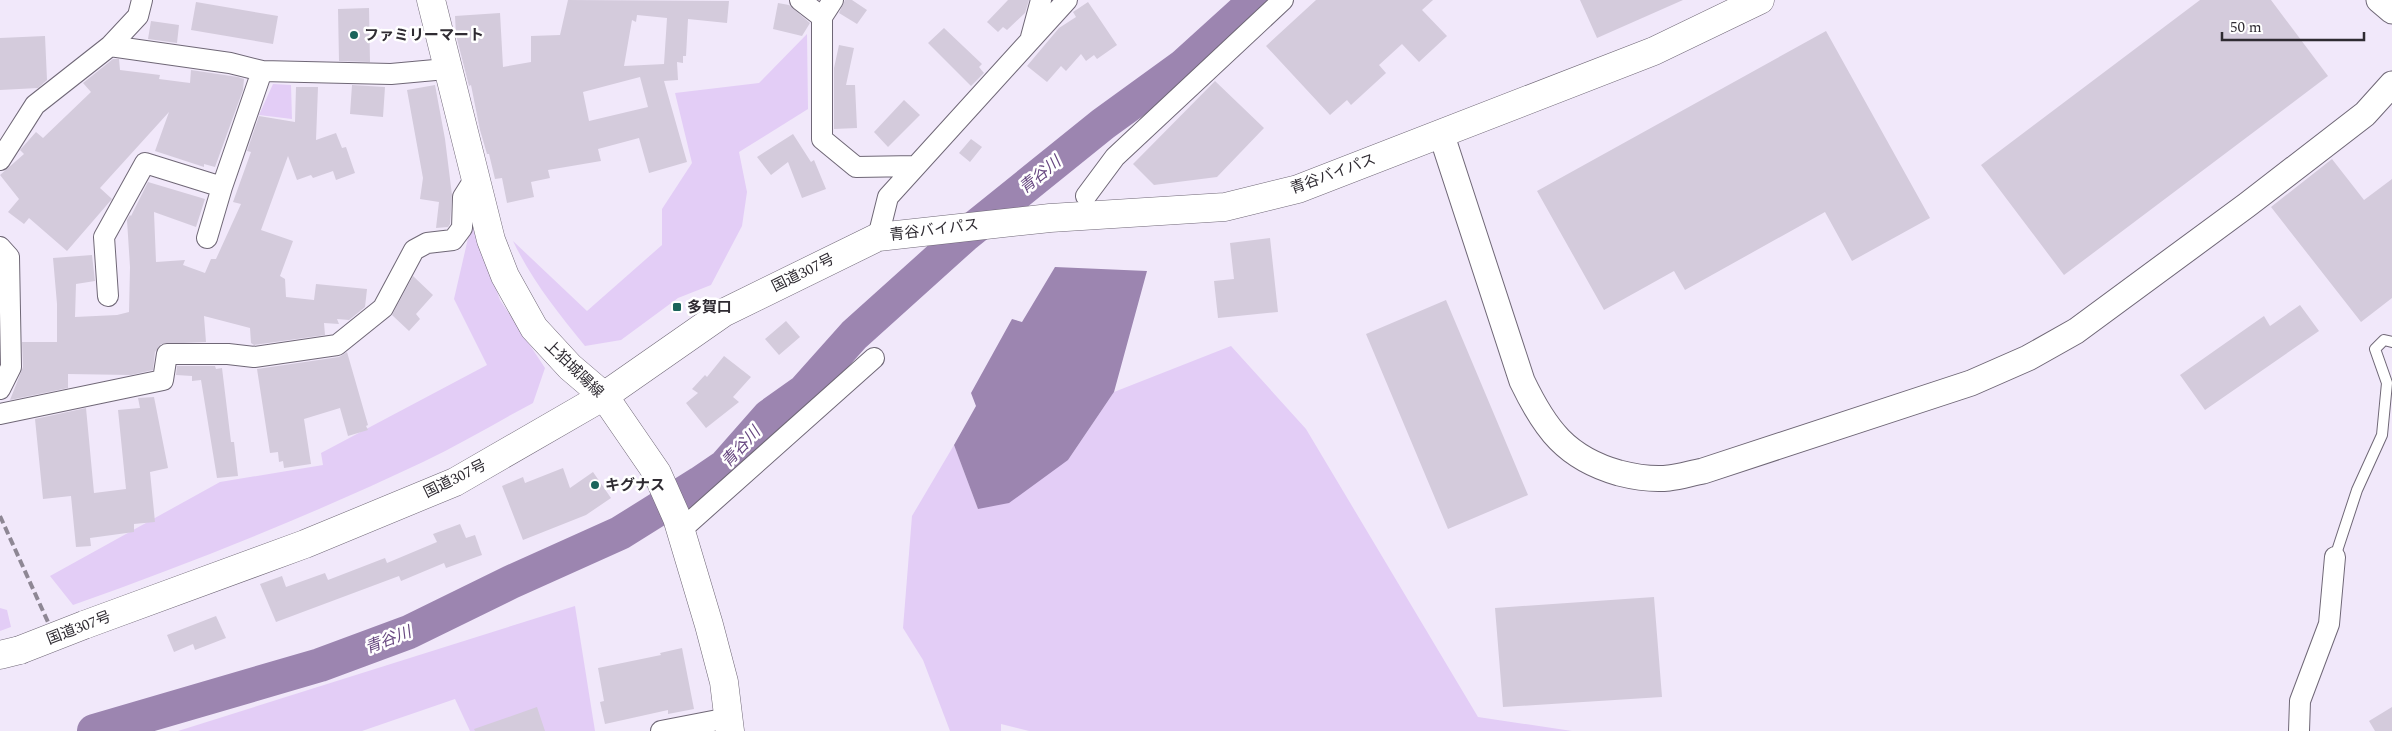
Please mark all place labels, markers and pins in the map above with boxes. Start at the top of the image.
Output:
place label: ファミリーマート [364,24,484,47]
marker: ファミリーマート [348,29,360,41]
place label: 多賀口 [687,296,732,319]
marker: 多賀口 [671,301,683,313]
place label: キグナス [605,474,665,497]
marker: キグナス [589,479,601,491]

